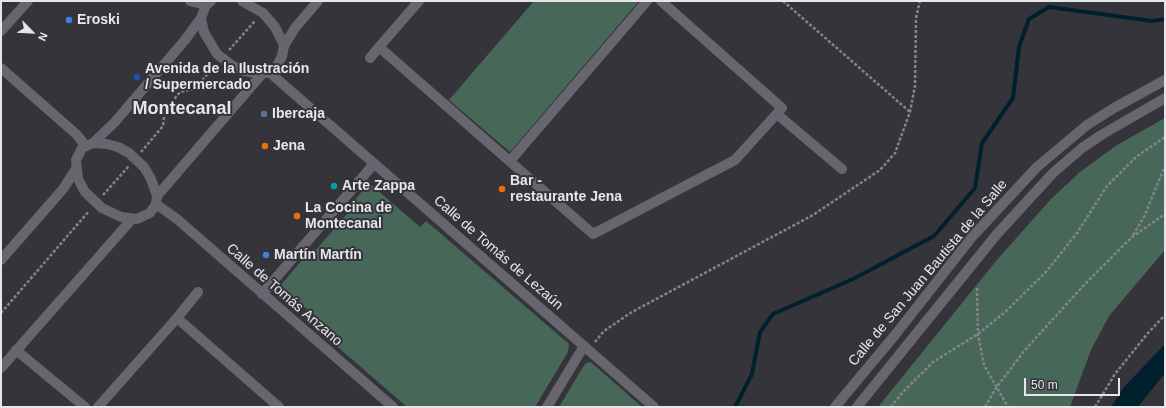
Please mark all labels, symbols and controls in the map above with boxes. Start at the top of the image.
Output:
north arrow [12,12,52,52]
place label: Eroski [77,12,120,28]
marker: Eroski [64,15,74,25]
text: N [36,31,50,43]
place label: Avenida de la Ilustración / Supermercado [145,61,309,94]
marker: Avenida de la Ilustración / Supermercado [132,72,142,82]
district label: Montecanal [132,98,232,120]
place label: Ibercaja [272,106,325,122]
marker: Ibercaja [259,109,269,119]
place label: Jena [273,138,305,154]
marker: Jena [260,141,270,151]
place label: Bar - restaurante Jena [510,173,622,206]
street label: Calle de San Juan Bautista de la Salle [845,176,1011,370]
place label: Arte Zappa [342,178,415,194]
marker: Arte Zappa [329,181,339,191]
marker: Bar - restaurante Jena [497,184,507,194]
street label: Calle de Tomás de Lezaún [430,192,566,314]
place label: La Cocina de Montecanal [305,200,392,232]
marker: La Cocina de Montecanal [292,211,302,221]
street label: Calle de Tomás Anzano [223,240,345,350]
place label: Martín Martín [274,247,362,263]
marker: Martín Martín [261,250,271,260]
scale bar [1026,370,1122,396]
text: 50 m [1031,378,1058,392]

